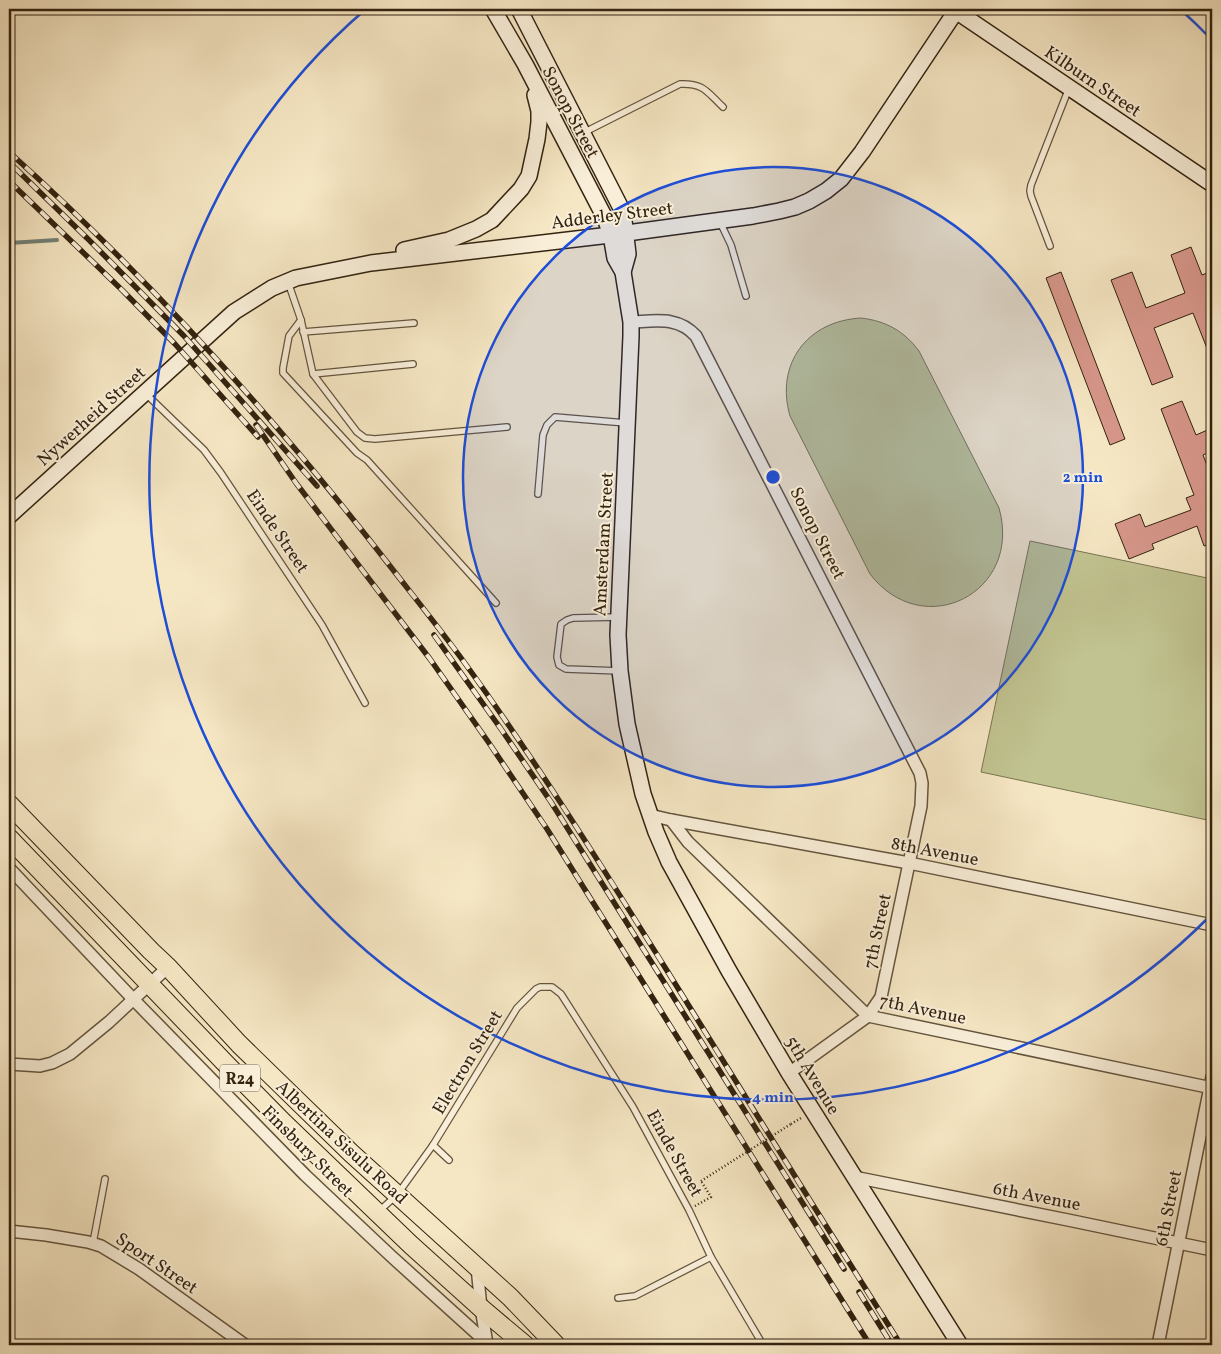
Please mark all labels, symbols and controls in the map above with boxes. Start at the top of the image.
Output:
street label: Kilburn Street [1039,41,1146,124]
street label: Sonop Street [535,62,604,163]
street label: Adderley Street [550,197,674,236]
street label: Nywerheid Street [32,361,152,473]
centre of rings [764,468,782,486]
text: 2 min [1063,468,1103,489]
street label: Amsterdam Street [588,471,621,617]
street label: Sonop Street [783,483,851,584]
street label: Einde Street [239,485,314,579]
street label: 8th Avenue [889,832,981,873]
street label: 7th Street [858,891,899,971]
street label: 7th Avenue [877,989,968,1032]
street label: Electron Street [427,1006,509,1120]
street label: 5th Avenue [778,1032,845,1120]
road number: R24 [220,1064,260,1092]
street label: Albertina Sisulu Road [270,1075,412,1211]
text: 4 min [752,1088,794,1109]
street label: Finsbury Street [255,1100,359,1204]
street label: Einde Street [639,1105,708,1202]
street label: 6th Street [1150,1168,1189,1248]
street label: 6th Avenue [991,1177,1083,1218]
street label: Sport Street [110,1227,202,1301]

